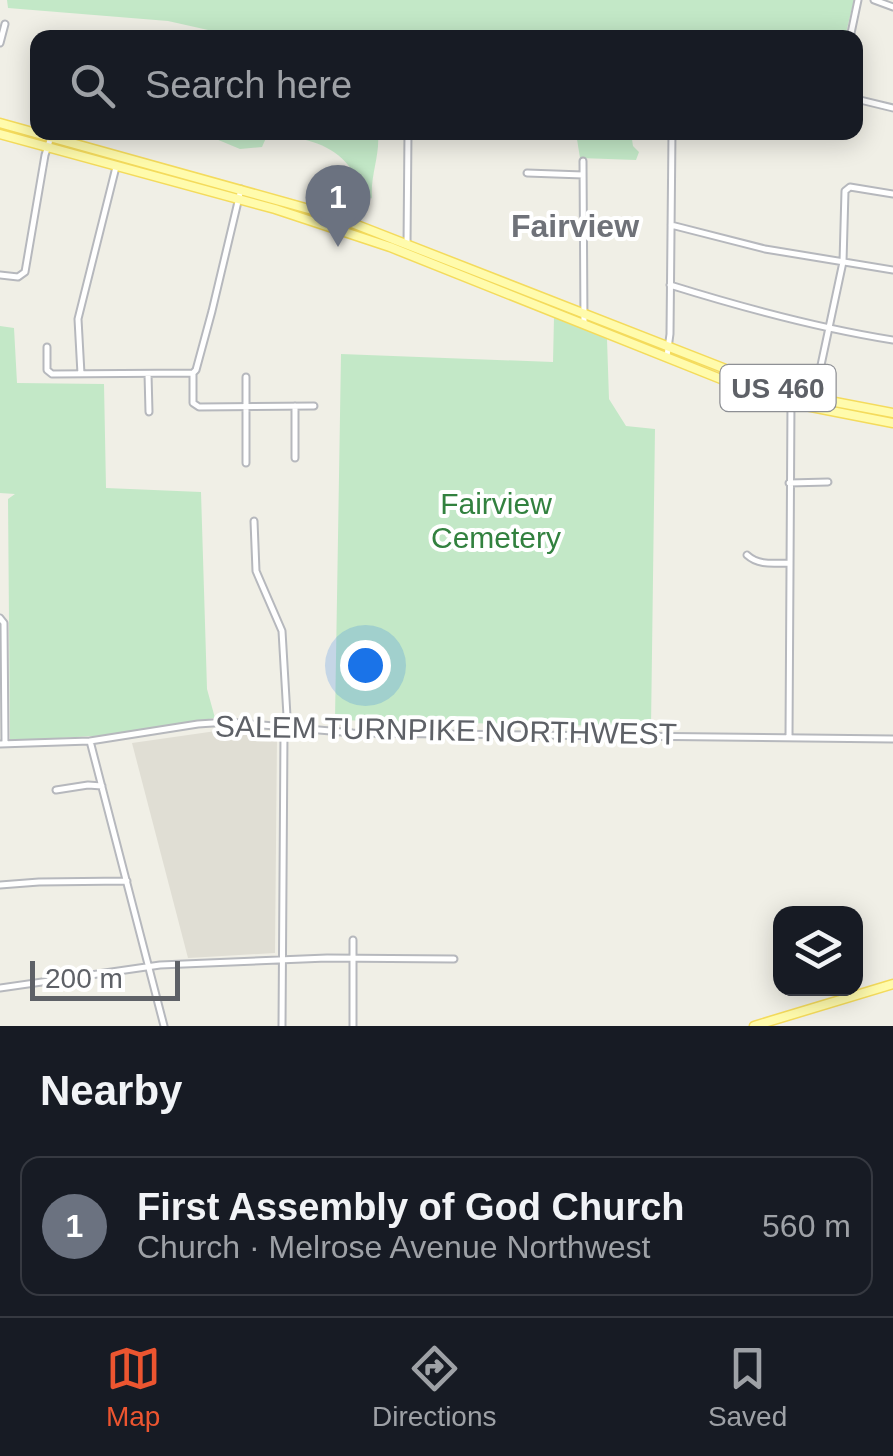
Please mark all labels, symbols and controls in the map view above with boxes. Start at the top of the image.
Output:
search box [30,30,863,140]
icon: search [65,58,120,113]
text: Search here [145,64,352,106]
pin: 1 [306,164,370,247]
district label: Fairview [511,208,639,244]
road number: US 460 [720,365,836,411]
park label: Fairview Cemetery [431,487,561,554]
your location [340,640,391,691]
street label: SALEM TURNPIKE NORTHWEST [215,709,677,751]
map controls [773,906,863,996]
button: layers [773,906,863,996]
scale bar [30,956,180,1000]
text: 200 m [45,963,123,994]
text: Nearby [40,1067,182,1114]
text: First Assembly of God Church [137,1186,685,1228]
text: 1 [66,1208,83,1244]
text: 560 m [762,1208,851,1244]
text: Church · Melrose Avenue Northwest [137,1229,650,1265]
tab: Map [106,1341,161,1433]
tab: Directions [372,1341,497,1433]
tab: Saved [708,1341,787,1433]

